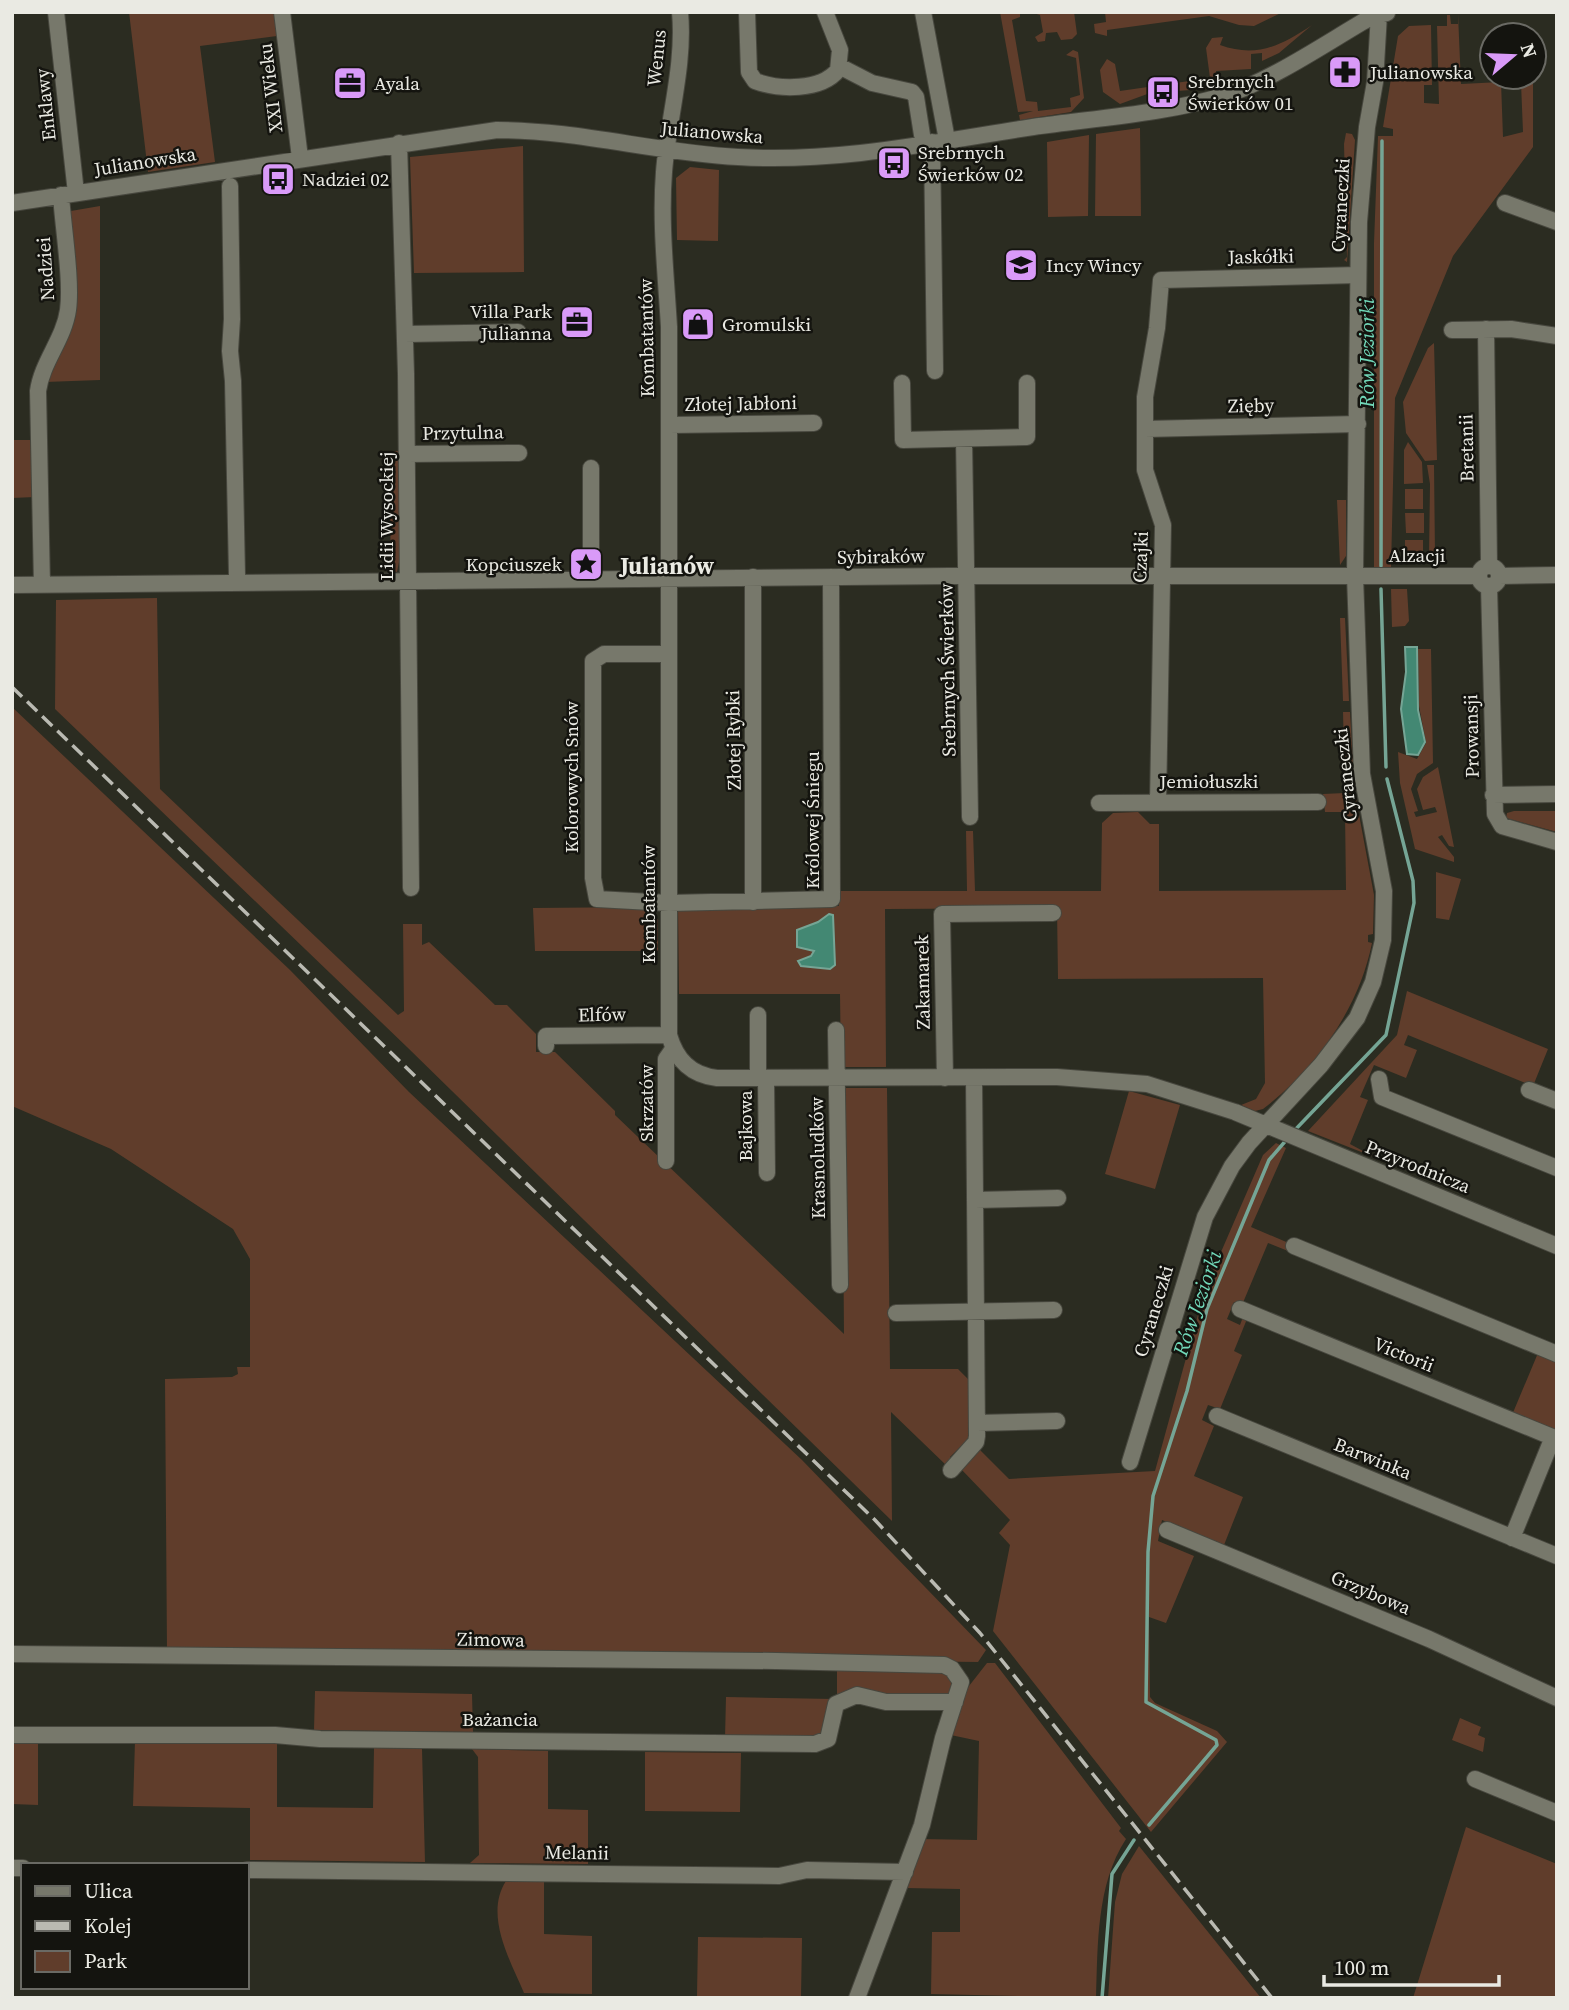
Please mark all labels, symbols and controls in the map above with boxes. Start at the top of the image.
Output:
north arrow [1478,21,1548,91]
street label: Wenus [640,28,672,88]
text: N [1515,40,1544,61]
street label: XXI Wieku [252,42,288,134]
pharmacy icon: Julianowska [1326,53,1364,91]
place label: Julianowska [1369,59,1473,85]
office icon: Ayala [331,64,369,102]
street label: Enklawy [28,67,62,142]
place label: Srebrnych Świerków 01 [1188,68,1293,116]
place label: Ayala [374,70,420,96]
bus stop icon: Srebrnych Świerków 01 [1144,73,1182,111]
street label: Julianowska [659,114,765,149]
place label: Srebrnych Świerków 02 [918,139,1023,187]
street label: Julianowska [91,140,198,182]
bus stop icon: Srebrnych Świerków 02 [875,144,913,182]
street label: Cyraneczki [1325,157,1355,253]
bus stop icon: Nadziei 02 [259,160,297,198]
place label: Nadziei 02 [302,166,389,192]
street label: Nadziei [30,236,60,302]
street label: Jaskółki [1227,242,1295,270]
school or university icon: Incy Wincy [1002,246,1040,284]
place label: Incy Wincy [1046,252,1142,278]
street label: Kombatantów [632,278,660,398]
place label: Villa Park Julianna [470,298,553,346]
water label: Rów Jeziorki [1352,298,1381,409]
office icon: Villa Park Julianna [558,303,596,341]
shop icon: Gromulski [679,305,717,343]
place label: Gromulski [722,311,811,337]
street label: Złotej Jabłoni [685,389,798,417]
street label: Zięby [1228,392,1275,418]
street label: Bretanii [1452,413,1480,482]
street label: Przytulna [422,418,504,446]
street label: Lidii Wysockiej [373,452,399,580]
street label: Czajki [1126,530,1154,583]
street label: Sybiraków [837,542,926,570]
street label: Alzacji [1389,542,1446,568]
place icon: Kopciuszek [567,545,605,583]
district label: Julianów [618,550,715,582]
place label: Kopciuszek [466,551,563,577]
street label: Srebrnych Świerków [932,583,962,757]
street label: Złotej Rybki [719,689,747,790]
street label: Prowansji [1457,694,1485,778]
street label: Kolorowych Snów [558,701,584,853]
street label: Cyraneczki [1327,726,1363,823]
street label: Królowej Śniegu [799,751,825,889]
street label: Jemiołuszki [1159,768,1259,794]
street label: Kombatantów [635,844,661,963]
street label: Zakamarek [908,934,936,1029]
street label: Elfów [578,1001,627,1027]
street label: Skrzatów [633,1064,659,1142]
street label: Bajkowa [732,1090,758,1162]
street label: Krasnoludków [803,1096,831,1219]
street label: Przyrodnicza [1362,1133,1475,1199]
water label: Rów Jeziorki [1165,1246,1229,1361]
street label: Cyraneczki [1127,1262,1179,1360]
street label: Victorii [1370,1330,1438,1378]
street label: Barwinka [1330,1431,1416,1485]
street label: Grzybowa [1327,1564,1415,1621]
street label: Zimowa [457,1625,525,1653]
street label: Bażancia [462,1706,538,1732]
street label: Melanii [545,1838,610,1866]
legend [21,1863,248,1989]
text: Ulica [84,1876,133,1905]
text: Kolej [84,1911,132,1940]
scale bar [1324,1944,1499,1988]
text: Park [84,1946,128,1975]
text: 100 m [1334,1953,1389,1982]

